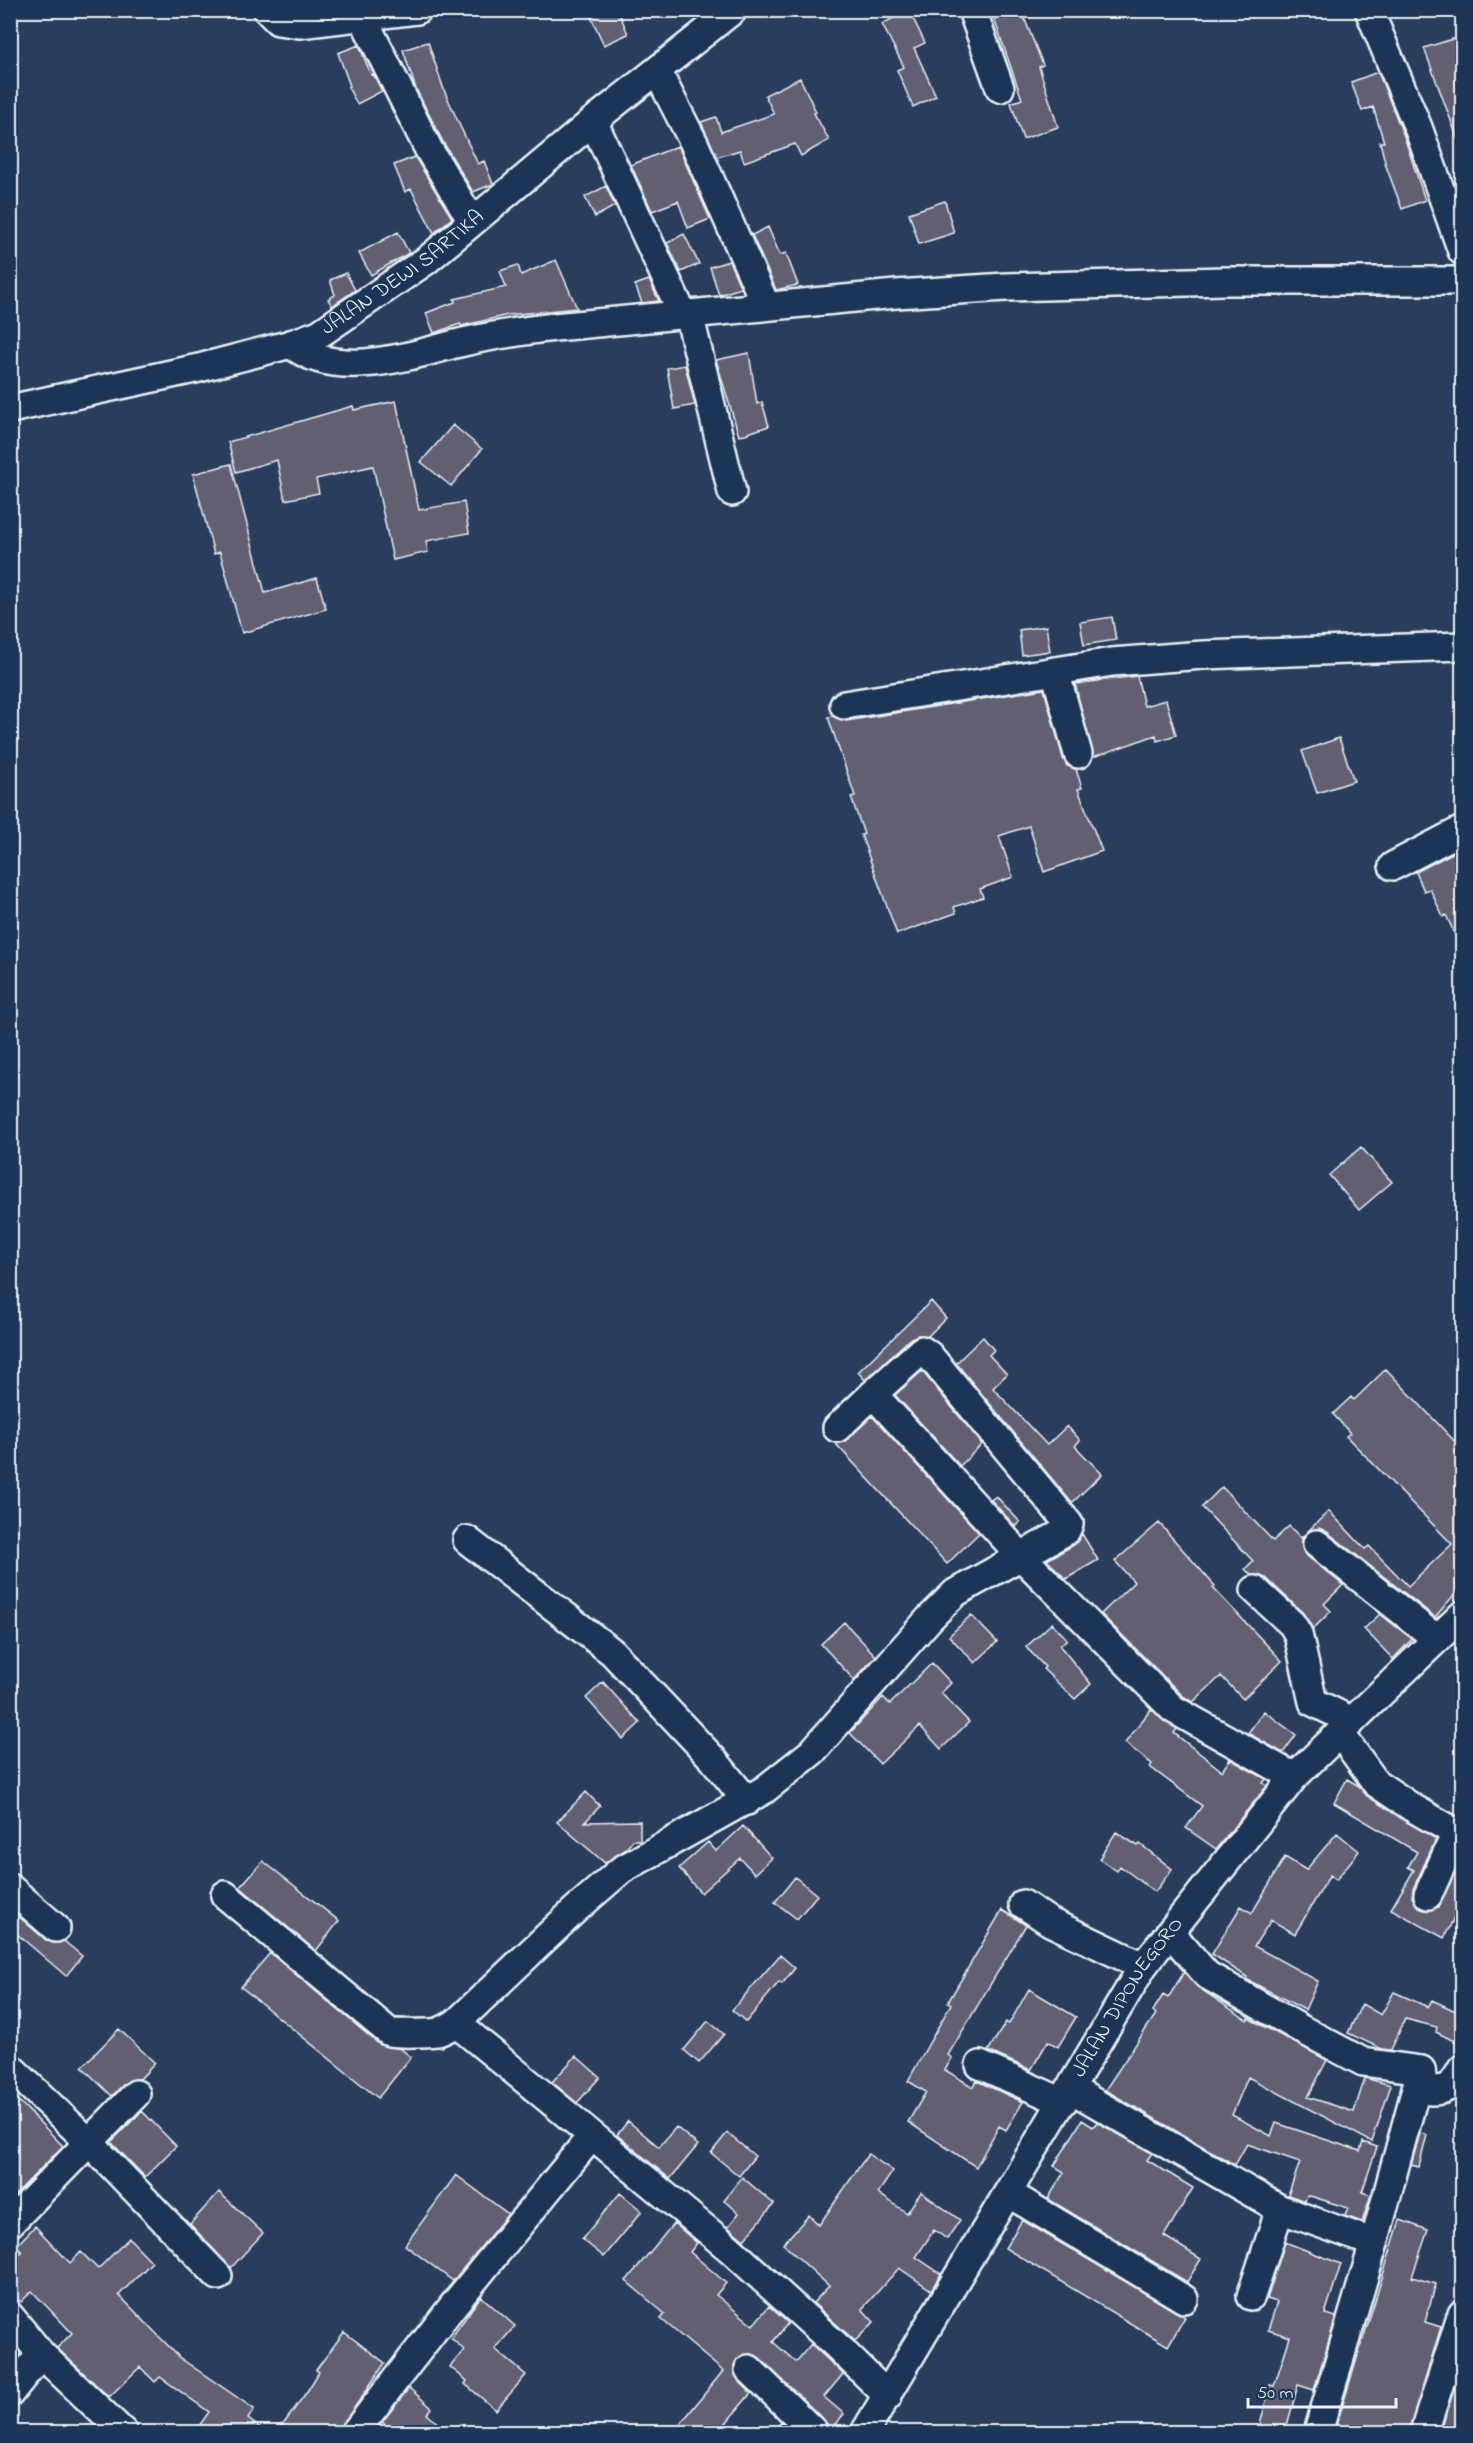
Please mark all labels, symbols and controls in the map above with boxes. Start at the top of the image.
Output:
street label: JALAN DEWI SARTIKA [315,203,491,343]
street label: JALAN DIPONEGORO [1065,1911,1191,2083]
scale bar [1248,2371,1396,2409]
text: 50 m [1257,2381,1294,2407]

